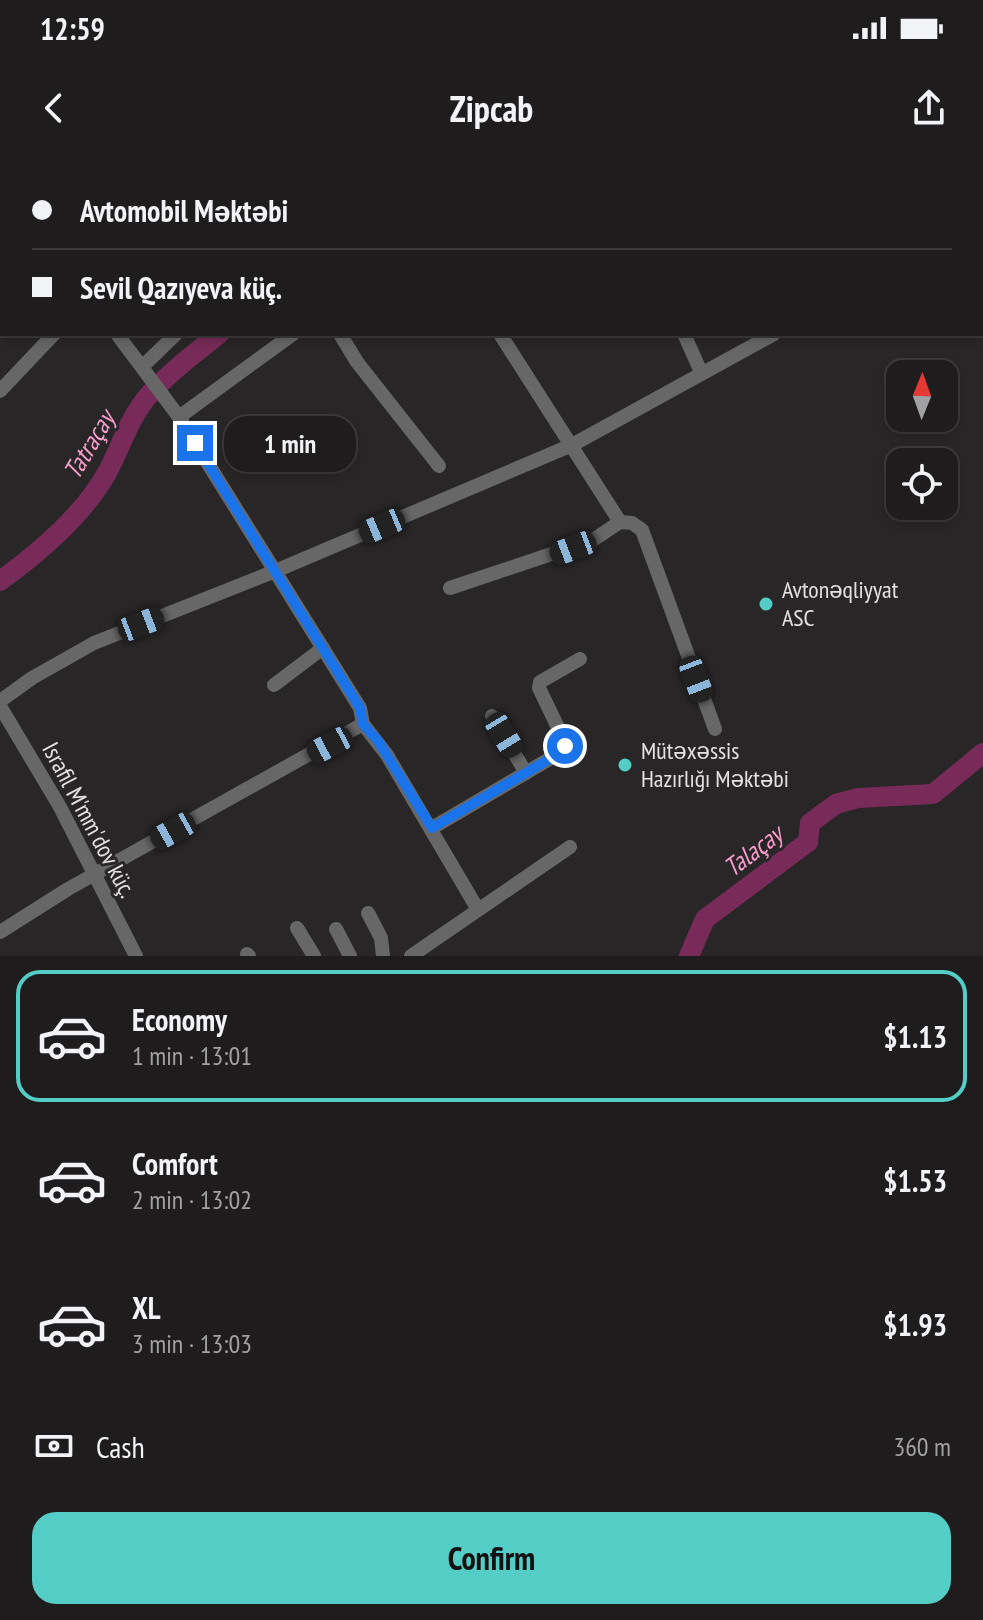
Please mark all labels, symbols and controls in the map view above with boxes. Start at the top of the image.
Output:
text: 12:59 [40,9,105,48]
text: Zipcab [450,85,533,132]
icon: back [32,86,76,130]
icon: share [907,86,951,130]
text: Avtomobil Məktəbi [80,191,288,230]
text: Sevil Qazıyeva küç. [80,268,282,307]
north arrow [886,360,958,432]
map controls [886,360,958,520]
water label: Tatraçay [55,402,123,485]
callout: 1 min [223,415,355,471]
route end [177,425,213,461]
text: 1 min [264,427,316,460]
button: locate [886,448,958,520]
car [355,506,409,546]
car [546,528,600,568]
place label: Avtonəqliyyat ASC [782,574,899,633]
marker: Avtonəqliyyat ASC [757,595,775,613]
car [114,604,168,644]
car [676,652,716,706]
car [481,708,527,762]
car [303,723,357,767]
route start [547,728,583,764]
place label: Mütəxəssis Hazırlığı Məktəbi [641,735,789,794]
street label: Israfil M'mm'dov küç. [35,737,143,903]
marker: Mütəxəssis Hazırlığı Məktəbi [616,756,634,774]
car [146,809,200,853]
water label: Talaçay [717,816,791,884]
icon: car [36,1000,108,1072]
text: Economy [132,1000,227,1039]
text: $1.13 [883,1017,947,1056]
text: 1 min · 13:01 [132,1039,252,1072]
icon: car [36,1144,108,1216]
text: Comfort [132,1144,218,1183]
text: $1.53 [883,1161,947,1200]
text: 2 min · 13:02 [132,1183,252,1216]
icon: car [36,1288,108,1360]
text: XL [132,1288,161,1327]
text: $1.93 [883,1305,947,1344]
text: 3 min · 13:03 [132,1327,252,1360]
icon: cash [32,1424,76,1468]
text: Cash [96,1427,145,1466]
text: 360 m [893,1430,951,1463]
button: Confirm [32,1512,951,1604]

